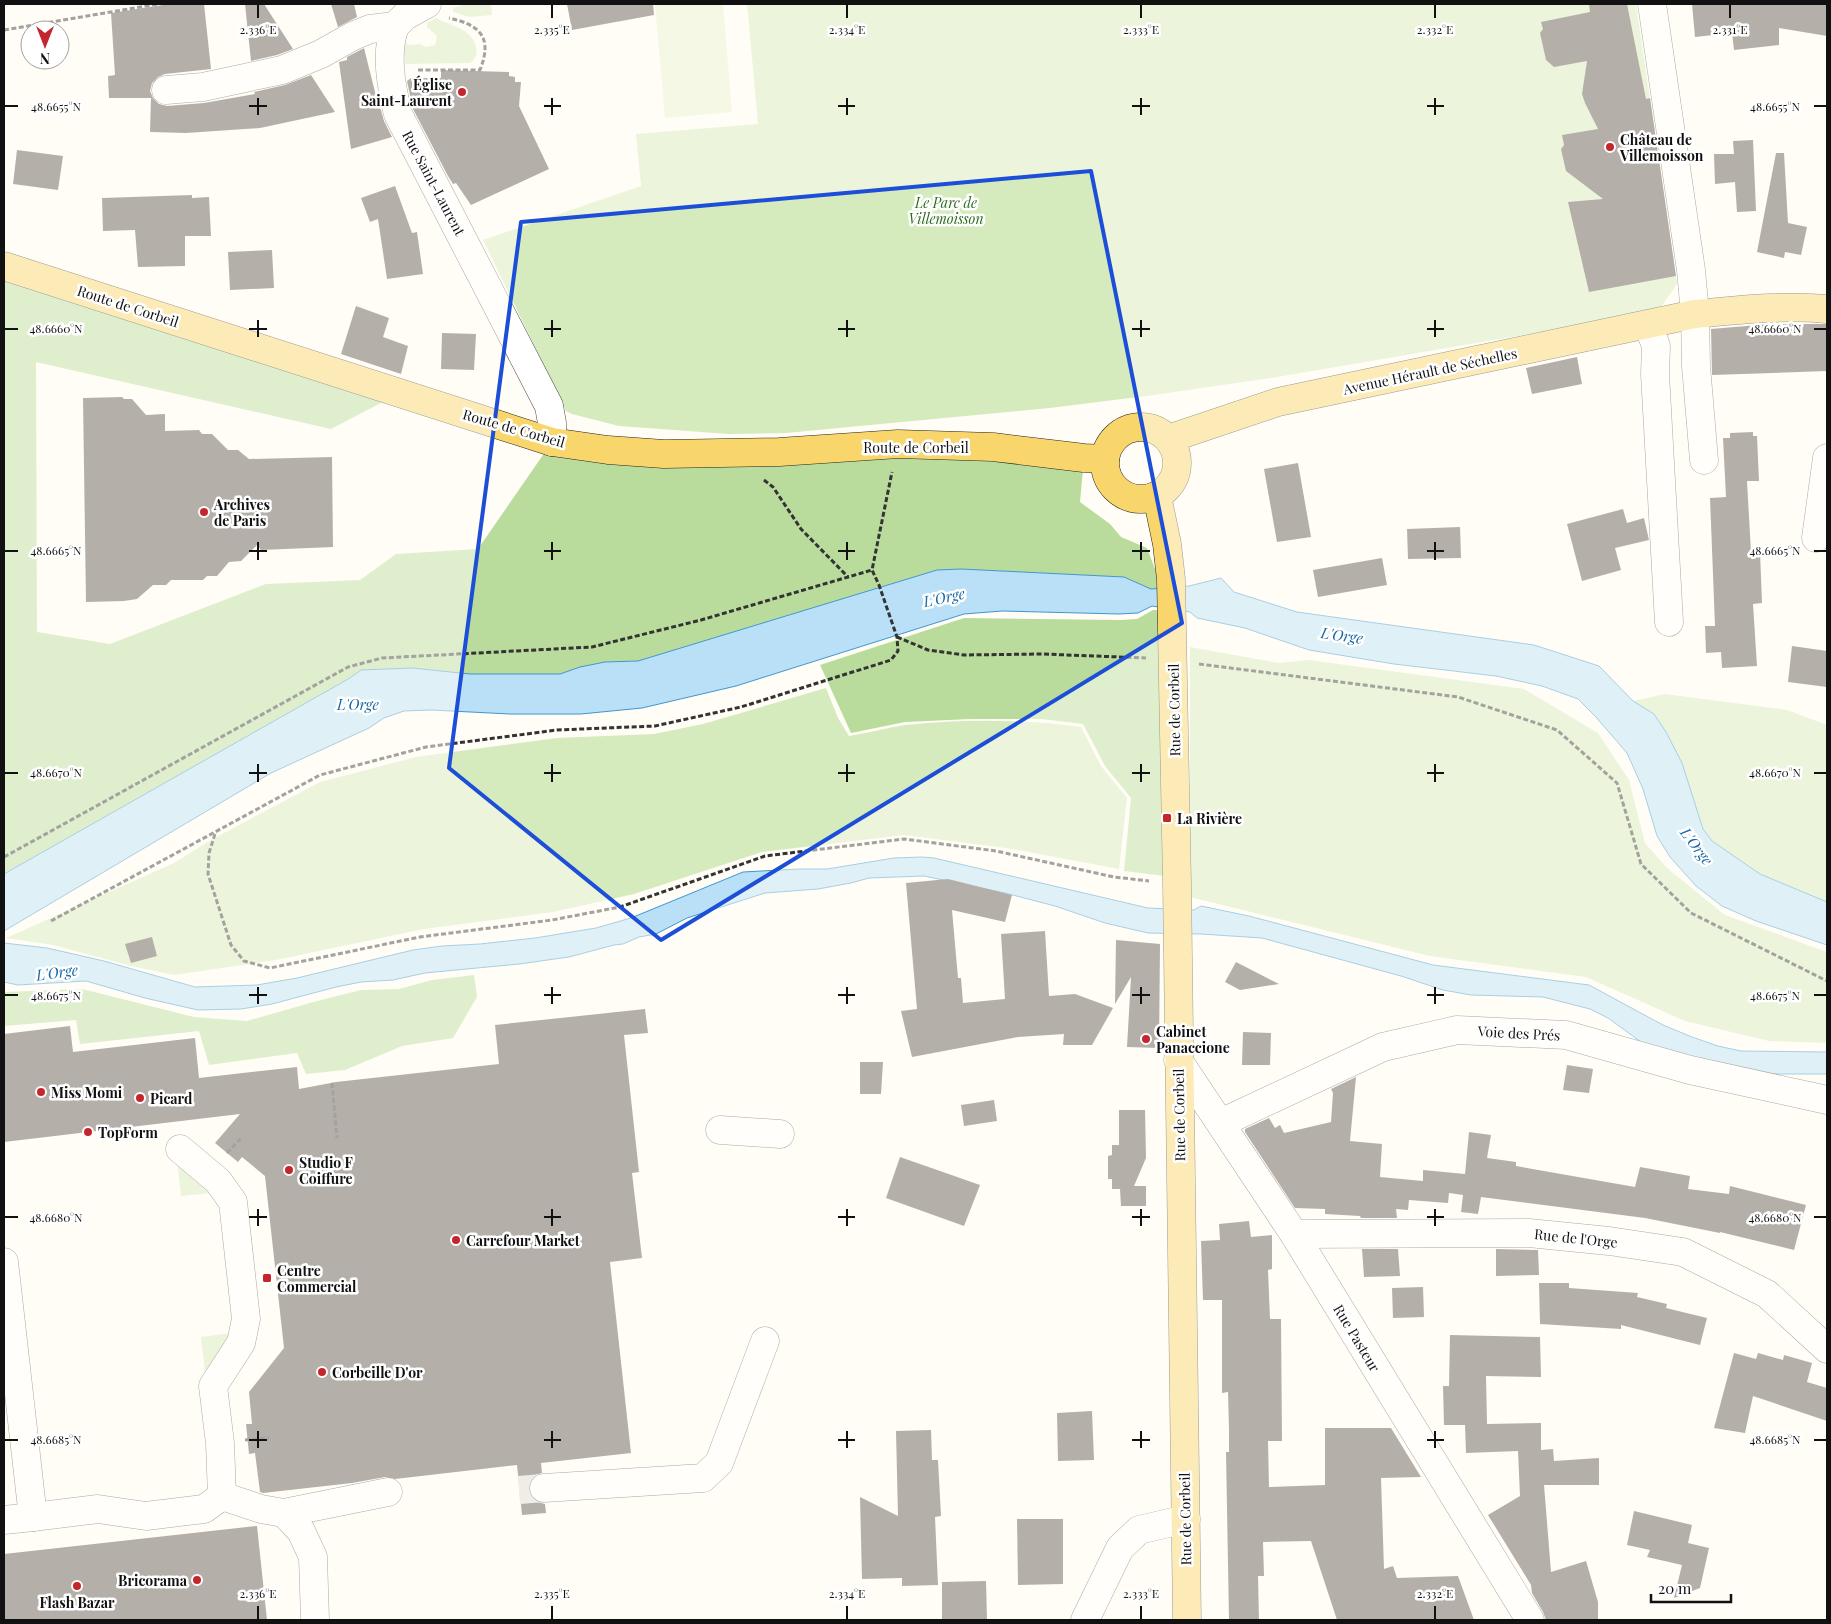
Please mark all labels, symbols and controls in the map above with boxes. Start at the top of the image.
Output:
north arrow [20,20,70,70]
text: 2.336°E [240,21,276,37]
text: 2.335°E [534,21,570,37]
text: 2.334°E [829,21,865,37]
text: 2.333°E [1123,21,1159,37]
text: 2.332°E [1417,21,1453,37]
text: 2.331°E [1712,21,1748,37]
text: N [40,49,50,68]
place label: Église Saint-Laurent [361,75,452,110]
marker: Église Saint-Laurent [456,86,468,98]
text: 48.6655°N [31,98,81,114]
text: 48.6655°N [1750,98,1800,114]
street label: Rue Saint-Laurent [398,127,470,240]
place label: Château de Villemoisson [1619,130,1704,165]
marker: Château de Villemoisson [1604,141,1616,153]
park label: Le Parc de Villemoisson [908,193,984,228]
street label: Route de Corbeil [75,281,181,331]
text: 48.6660°N [29,320,83,336]
text: 48.6660°N [1748,320,1802,336]
street label: Avenue Hérault de Séchelles [1340,343,1519,399]
street label: Route de Corbeil [461,404,567,452]
street label: Route de Corbeil [863,438,969,457]
place label: Archives de Paris [213,495,270,530]
marker: Archives de Paris [198,506,210,518]
text: 48.6665°N [30,542,82,558]
text: 48.6665°N [1749,542,1801,558]
water label: L'Orge [920,583,967,611]
water label: L'Orge [1319,622,1365,648]
street label: Rue de Corbeil [1164,663,1184,757]
water label: L'Orge [336,694,380,714]
text: 48.6670°N [30,764,82,780]
text: 48.6670°N [1749,764,1801,780]
place label: La Rivière [1177,809,1242,828]
marker: La Rivière [1161,812,1173,824]
water label: L'Orge [1676,822,1718,869]
water label: L'Orge [34,959,80,985]
text: 48.6675°N [31,987,81,1003]
text: 48.6675°N [1750,987,1800,1003]
street label: Voie des Prés [1476,1021,1561,1045]
place label: Cabinet Panaccione [1156,1022,1230,1057]
marker: Cabinet Panaccione [1140,1033,1152,1045]
street label: Rue de Corbeil [1169,1068,1189,1162]
place label: Miss Momi [51,1083,123,1102]
marker: Miss Momi [35,1086,47,1098]
place label: Picard [150,1089,193,1108]
marker: Picard [134,1092,146,1104]
place label: TopForm [98,1123,158,1142]
marker: TopForm [82,1126,94,1138]
place label: Studio F Coiffure [299,1153,353,1188]
marker: Studio F Coiffure [283,1164,295,1176]
text: 48.6680°N [29,1209,83,1225]
text: 48.6680°N [1748,1209,1802,1225]
street label: Rue de l'Orge [1533,1224,1619,1252]
place label: Carrefour Market [466,1231,580,1250]
marker: Carrefour Market [450,1234,462,1246]
place label: Centre Commercial [277,1261,357,1296]
marker: Centre Commercial [261,1272,273,1284]
street label: Rue Pasteur [1329,1301,1385,1376]
place label: Corbeille D'or [332,1363,423,1382]
marker: Corbeille D'or [316,1366,328,1378]
text: 48.6685°N [30,1431,82,1447]
text: 48.6685°N [1749,1431,1801,1447]
street label: Rue de Corbeil [1175,1472,1195,1566]
place label: Bricorama [118,1571,188,1590]
scale bar [1651,1572,1731,1604]
marker: Bricorama [191,1574,203,1586]
text: 20 m [1658,1578,1692,1598]
marker: Flash Bazar [71,1580,83,1592]
text: 2.336°E [240,1585,276,1601]
text: 2.335°E [534,1585,570,1601]
text: 2.334°E [829,1585,865,1601]
text: 2.333°E [1123,1585,1159,1601]
text: 2.332°E [1417,1585,1453,1601]
place label: Flash Bazar [39,1593,115,1612]

